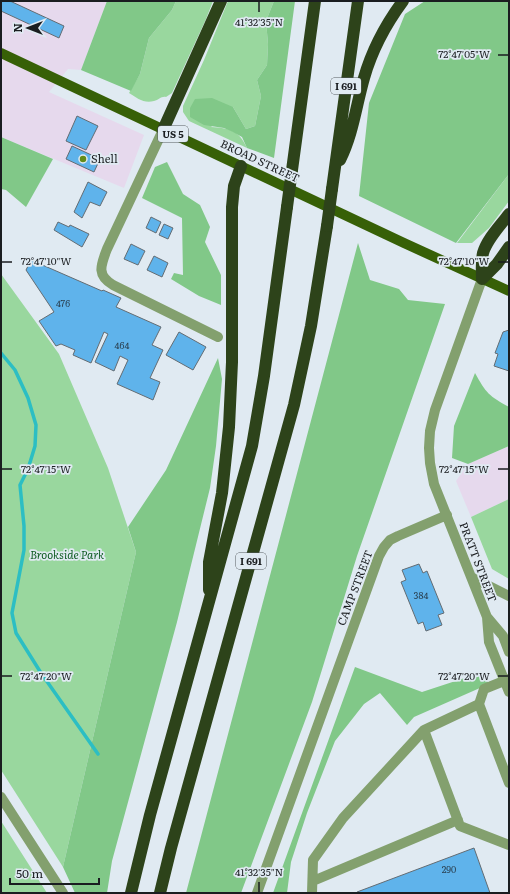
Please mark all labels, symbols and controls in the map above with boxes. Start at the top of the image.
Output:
north arrow [8,8,48,48]
text: 41°32'35"N [235,14,283,29]
text: N [9,23,25,33]
text: 72°47'05"W [438,46,490,61]
road number: I 691 [331,78,361,94]
road number: US 5 [158,126,188,142]
street label: BROAD STREET [218,135,303,185]
place label: Shell [91,150,118,166]
marker: Shell [78,154,88,164]
text: 72°47'10"W [21,253,71,268]
text: 72°47'10"W [439,253,489,268]
house number: 476 [56,296,70,310]
house number: 464 [115,338,129,352]
text: 72°47'15"W [21,461,71,476]
text: 72°47'15"W [439,461,489,476]
street label: PRATT STREET [456,519,502,604]
park label: Brookside Park [30,546,104,562]
street label: CAMP STREET [332,548,376,628]
road number: I 691 [236,553,266,569]
house number: 384 [414,588,428,602]
text: 72°47'20"W [20,668,72,683]
text: 72°47'20"W [438,668,490,683]
scale bar [10,860,99,886]
house number: 290 [442,862,456,876]
text: 50 m [16,864,43,882]
text: 41°32'35"N [235,864,283,879]

